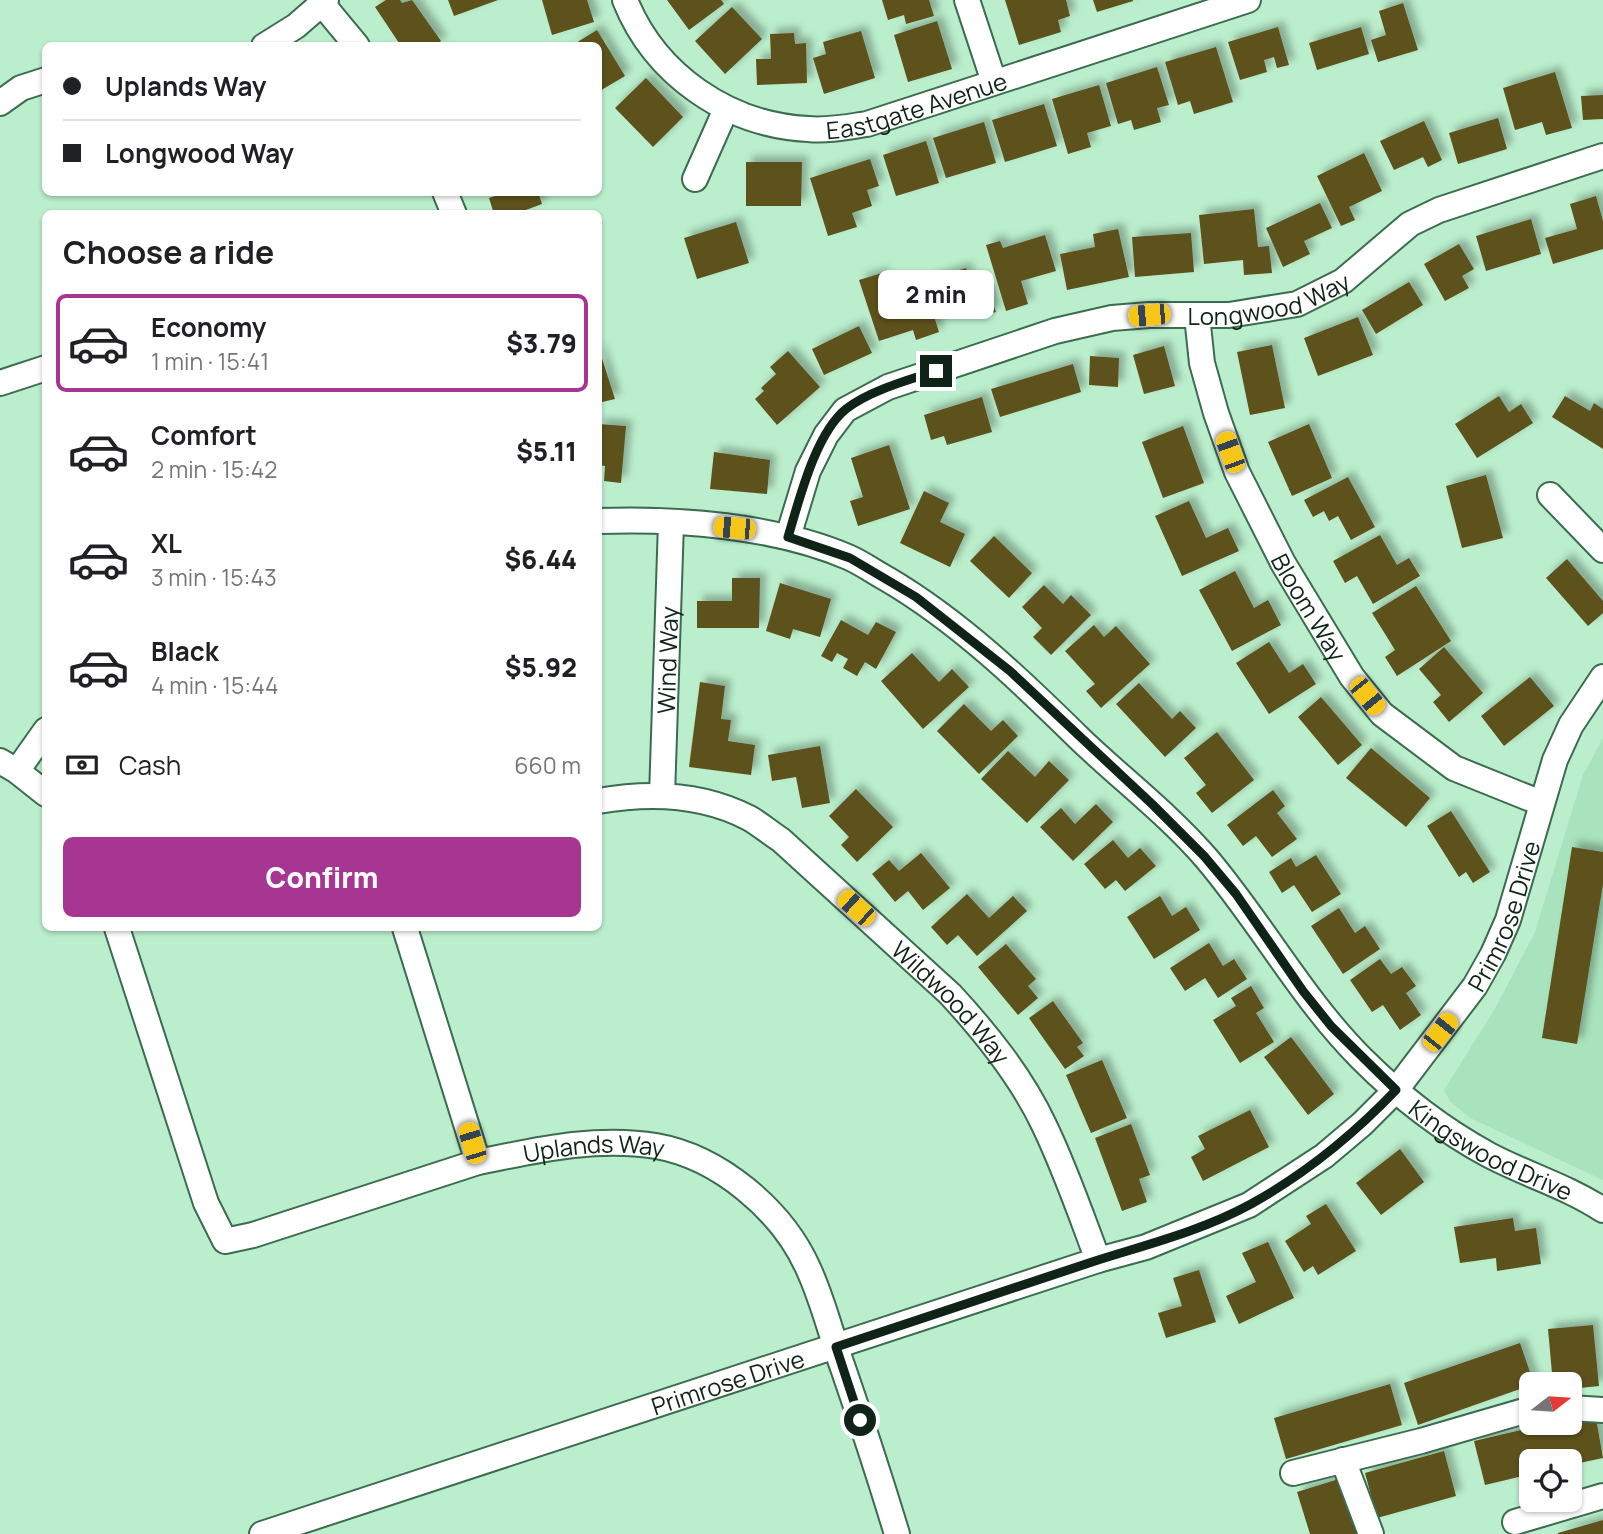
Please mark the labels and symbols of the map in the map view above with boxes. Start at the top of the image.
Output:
street label: Eastgate Avenue [825,63,1011,146]
street label: Longwood Way [1187,264,1355,332]
callout: 2 min [878,270,994,318]
car [1128,303,1171,327]
route end [920,355,952,387]
car [1213,429,1248,475]
car [713,516,756,540]
street label: Bloom Way [1264,547,1355,667]
street label: Wind Way [648,605,685,714]
car [1346,673,1389,719]
street label: Primrose Drive [1459,837,1547,997]
car [834,886,879,930]
street label: Wildwood Way [885,933,1019,1071]
car [1419,1009,1462,1055]
street label: Kingswood Drive [1403,1091,1579,1207]
car [456,1120,489,1166]
street label: Uplands Way [520,1126,668,1169]
street label: Primrose Drive [647,1341,808,1422]
north arrow [1519,1372,1582,1435]
route start [844,1404,876,1436]

